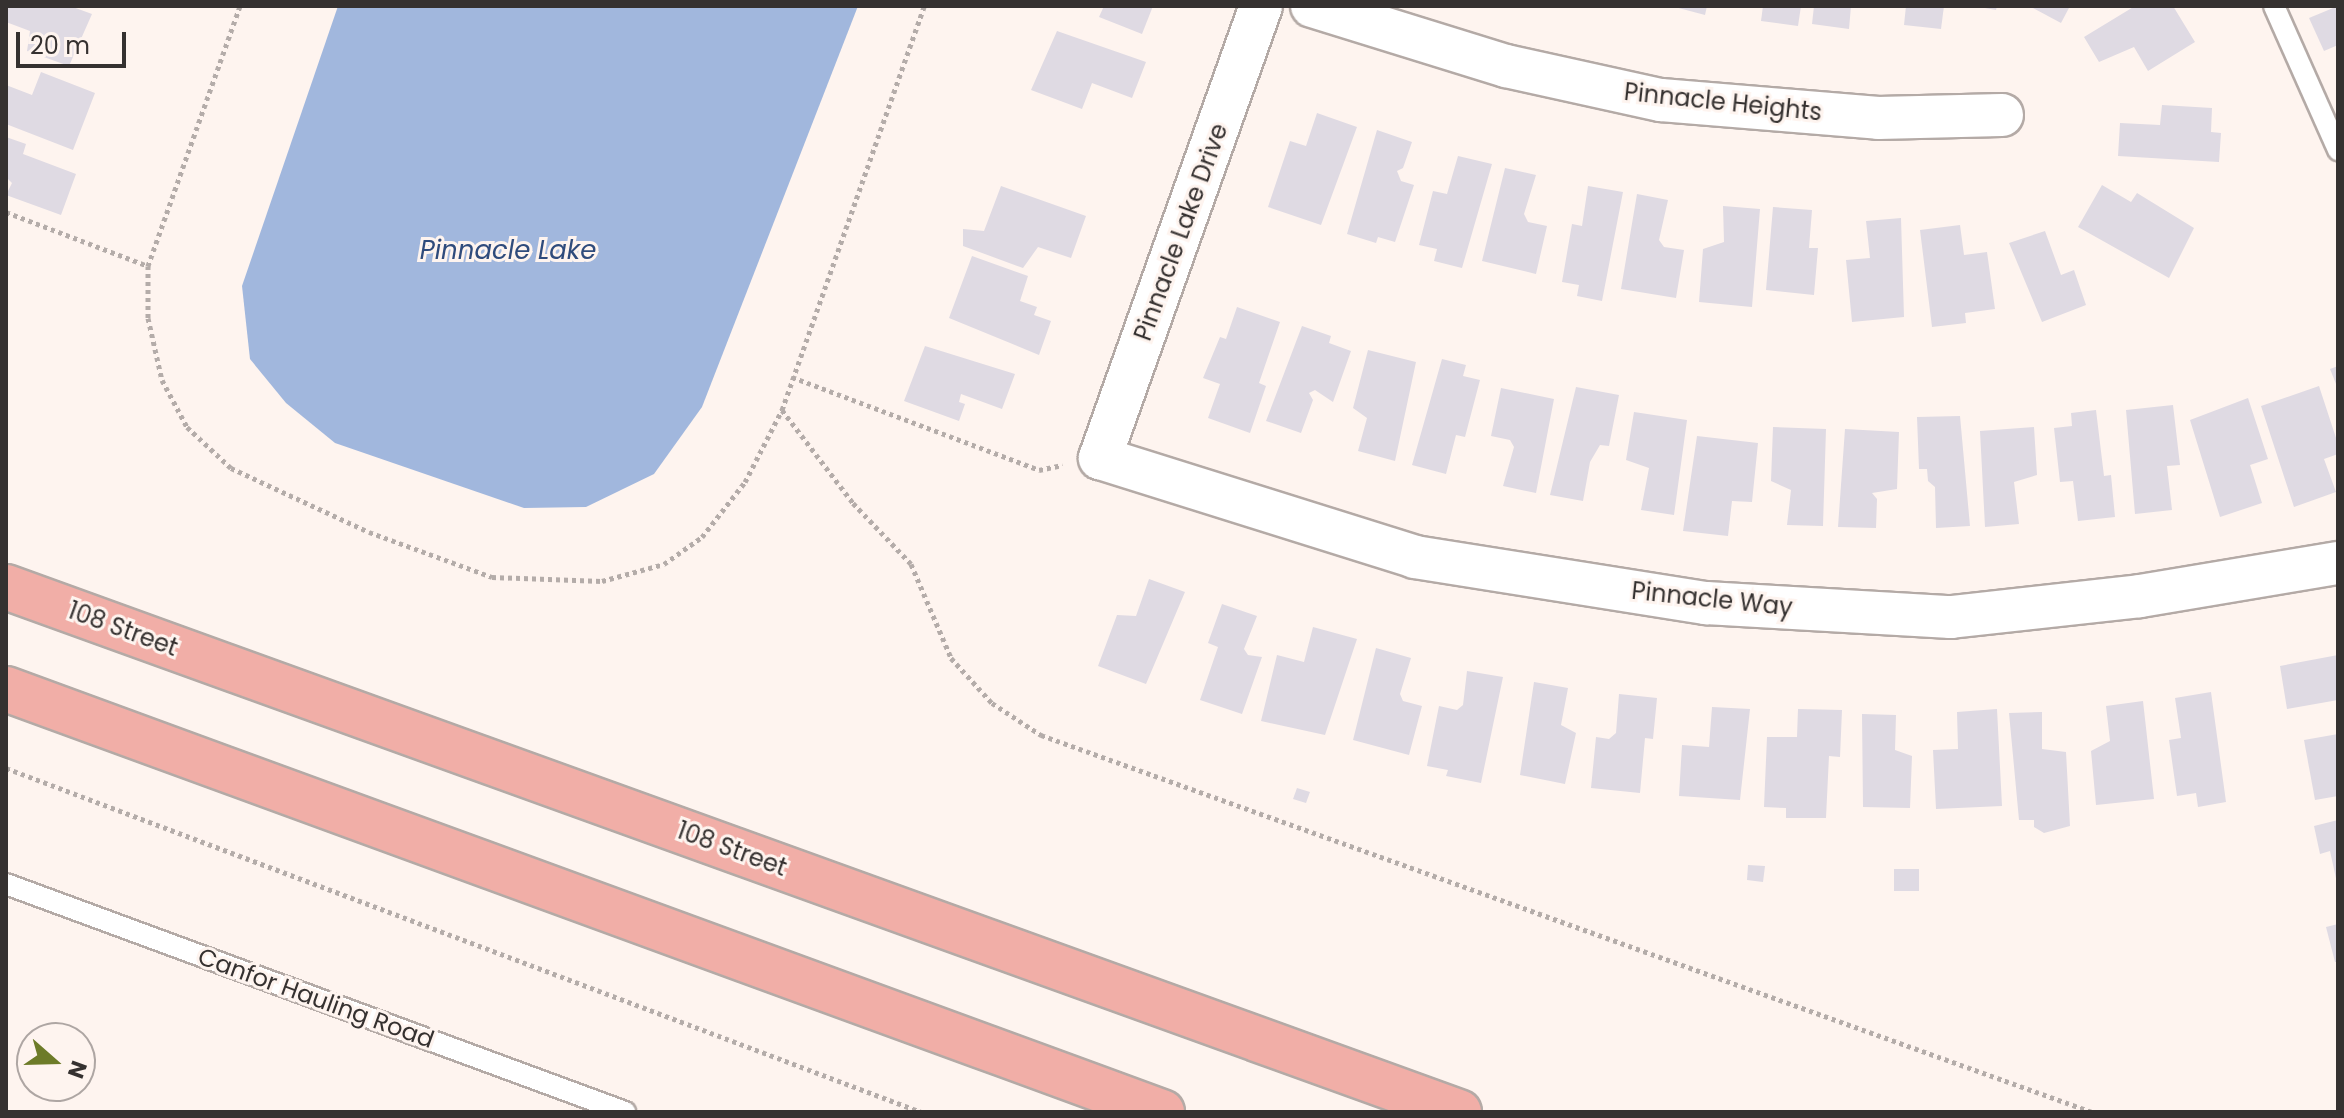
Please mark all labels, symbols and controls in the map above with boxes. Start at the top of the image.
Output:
scale bar [20,16,130,66]
text: 20 m [30,29,90,62]
street label: Pinnacle Heights [1623,77,1823,127]
street label: Pinnacle Lake Drive [1128,120,1234,344]
water label: Pinnacle Lake [420,235,596,267]
street label: Pinnacle Way [1630,576,1794,622]
street label: 108 Street [64,596,182,662]
street label: 108 Street [673,816,791,882]
street label: Canfor Hauling Road [194,942,438,1054]
north arrow [16,1022,96,1102]
text: N [60,1057,95,1083]

